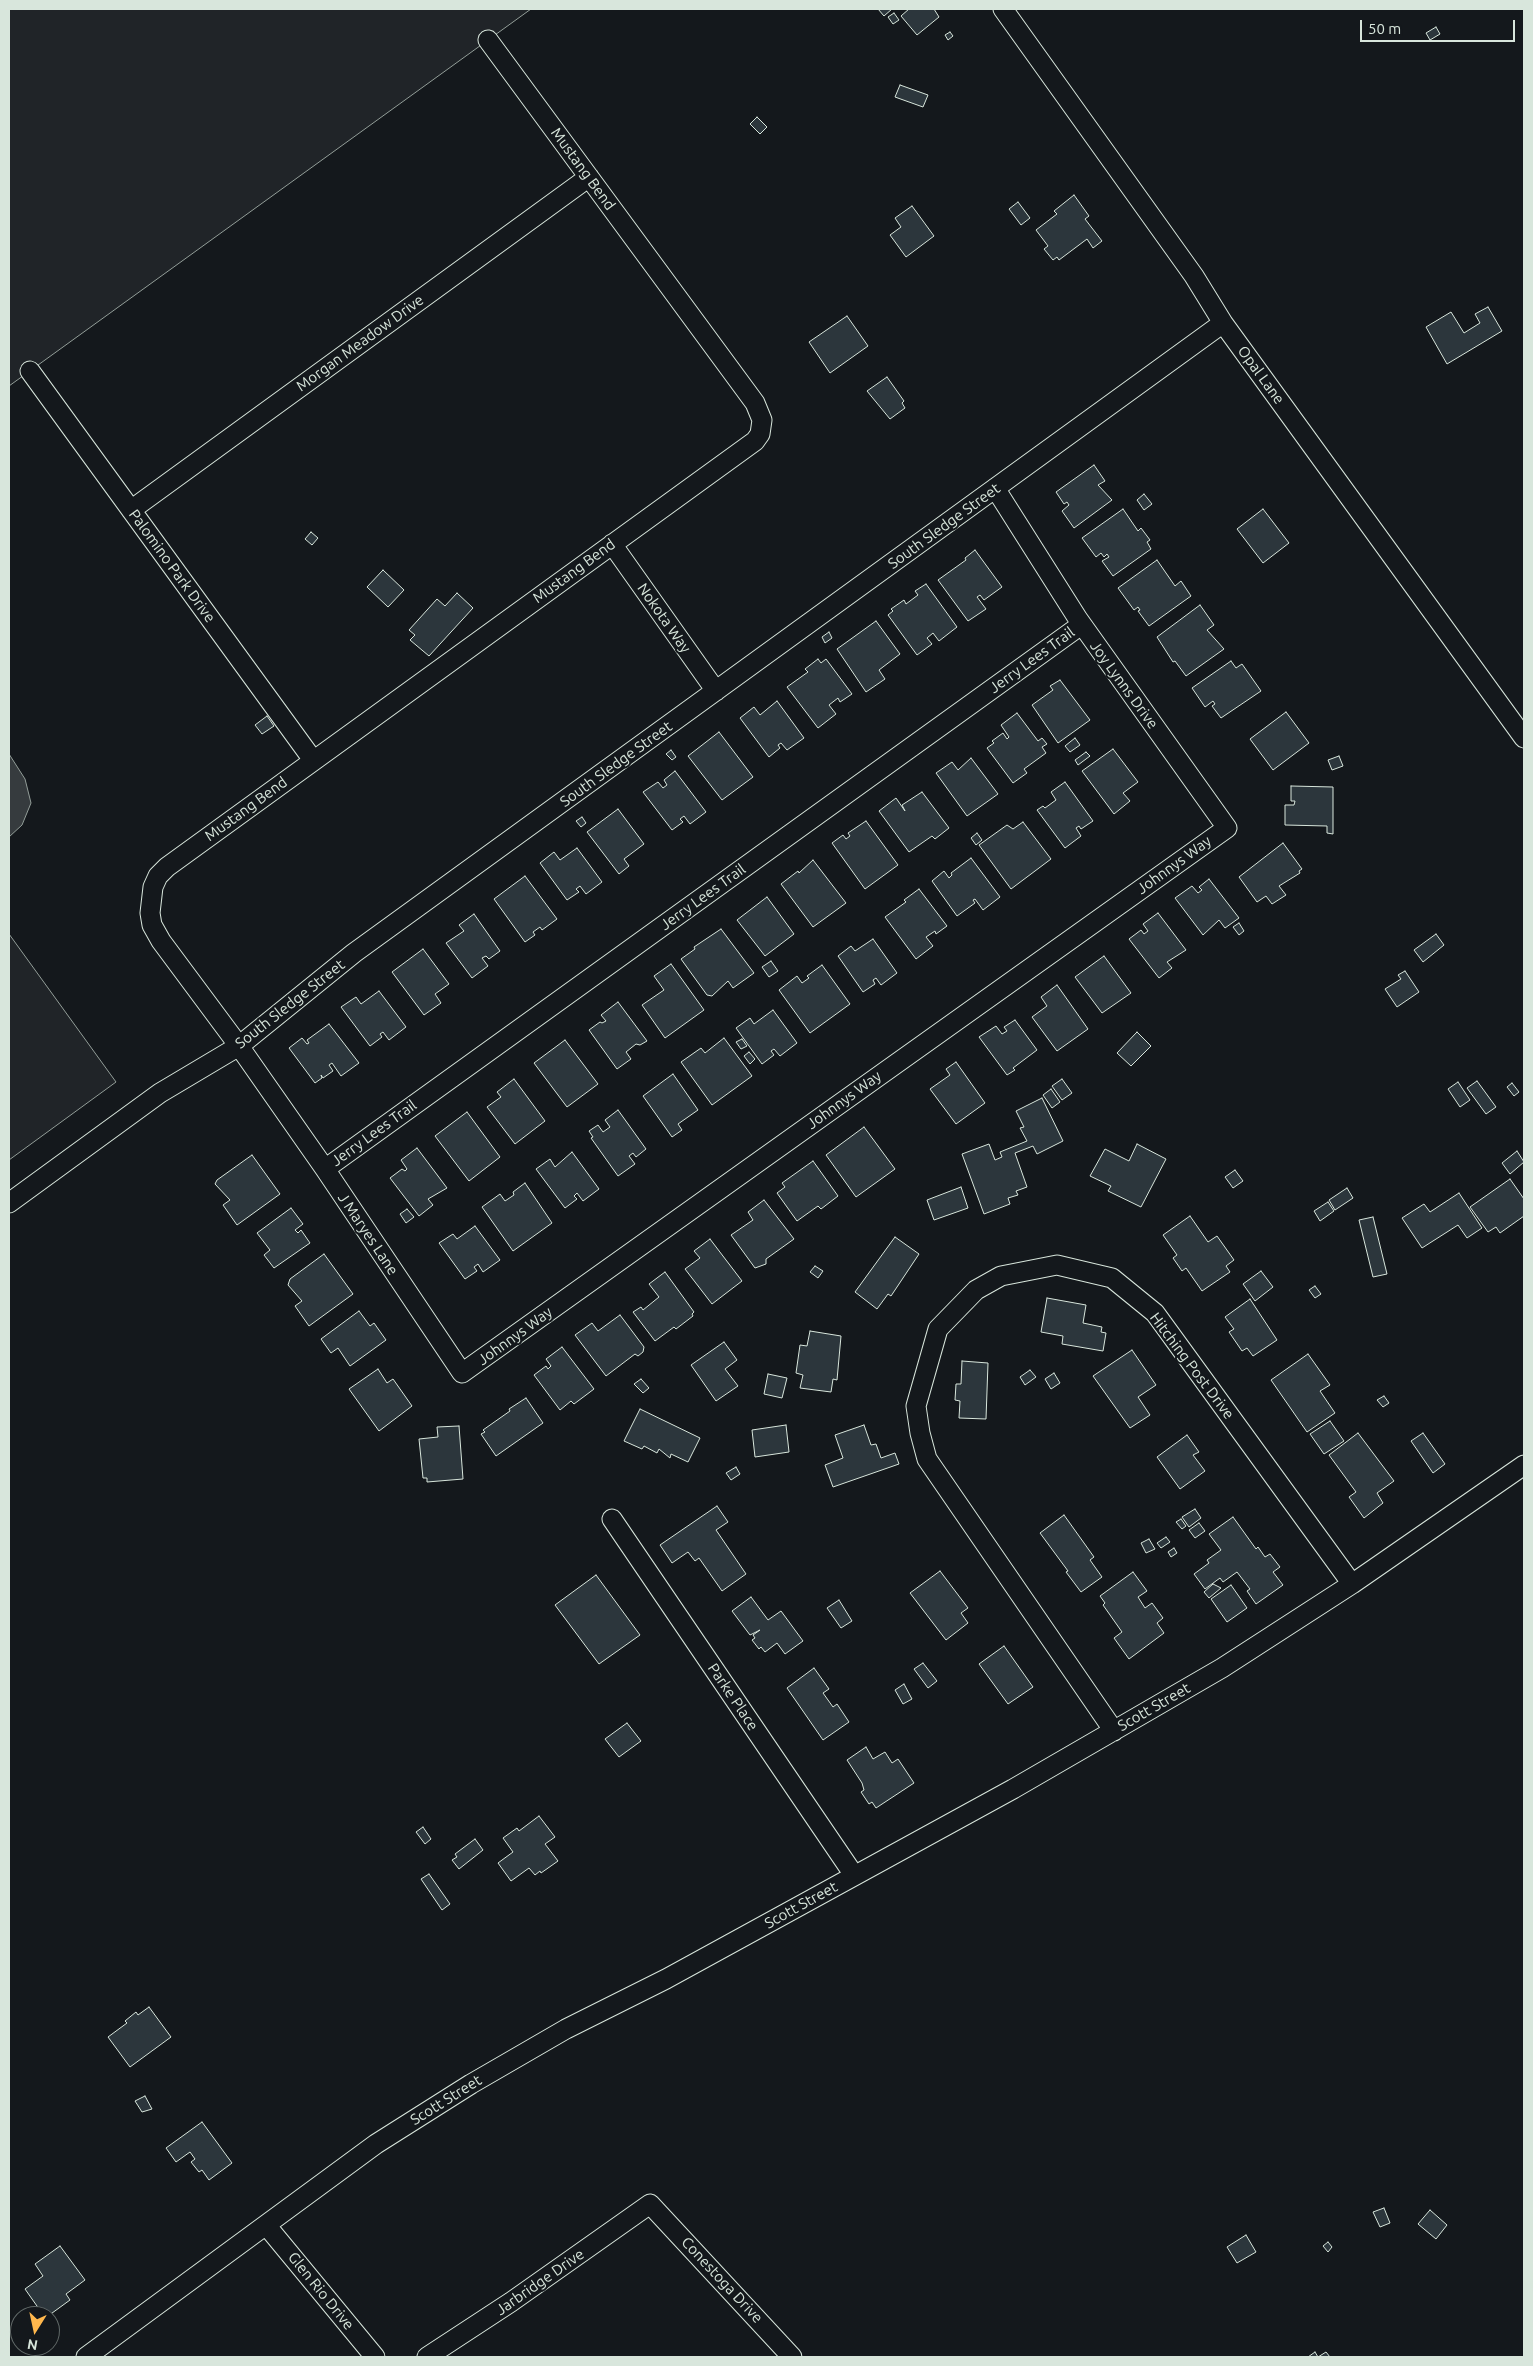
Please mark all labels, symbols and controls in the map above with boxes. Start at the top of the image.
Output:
scale bar [1363,10,1518,42]
text: 50 m [1368,20,1401,37]
street label: Mustang Bend [547,124,619,214]
street label: Morgan Meadow Drive [293,291,427,395]
street label: Opal Lane [1234,342,1288,408]
street label: South Sledge Street [884,479,1004,573]
street label: Palomino Park Drive [125,506,219,626]
street label: Mustang Bend [529,535,619,607]
street label: Nokota Way [633,580,695,656]
street label: Jerry Lees Trail [986,623,1078,697]
street label: Joy Lynns Drive [1086,638,1162,732]
street label: South Sledge Street [556,717,676,811]
street label: Mustang Bend [201,773,291,845]
street label: Johnnys Way [1133,832,1215,898]
street label: Jerry Lees Trail [657,860,749,934]
street label: South Sledge Street [232,956,348,1052]
street label: Johnnys Way [803,1067,885,1133]
street label: Jerry Lees Trail [328,1096,420,1170]
street label: J Maryes Lane [334,1190,402,1278]
street label: Johnnys Way [474,1303,556,1369]
street label: Hitching Post Drive [1146,1309,1238,1423]
street label: Parke Place [704,1660,762,1734]
street label: Scott Street [1115,1679,1193,1735]
street label: Scott Street [761,1878,841,1932]
street label: Scott Street [407,2071,485,2129]
street label: Conestoga Drive [678,2233,766,2327]
street label: Jarbridge Drive [492,2245,588,2319]
street label: Glen Rio Drive [284,2248,358,2334]
north arrow [10,2306,60,2356]
text: N [26,2336,39,2354]

